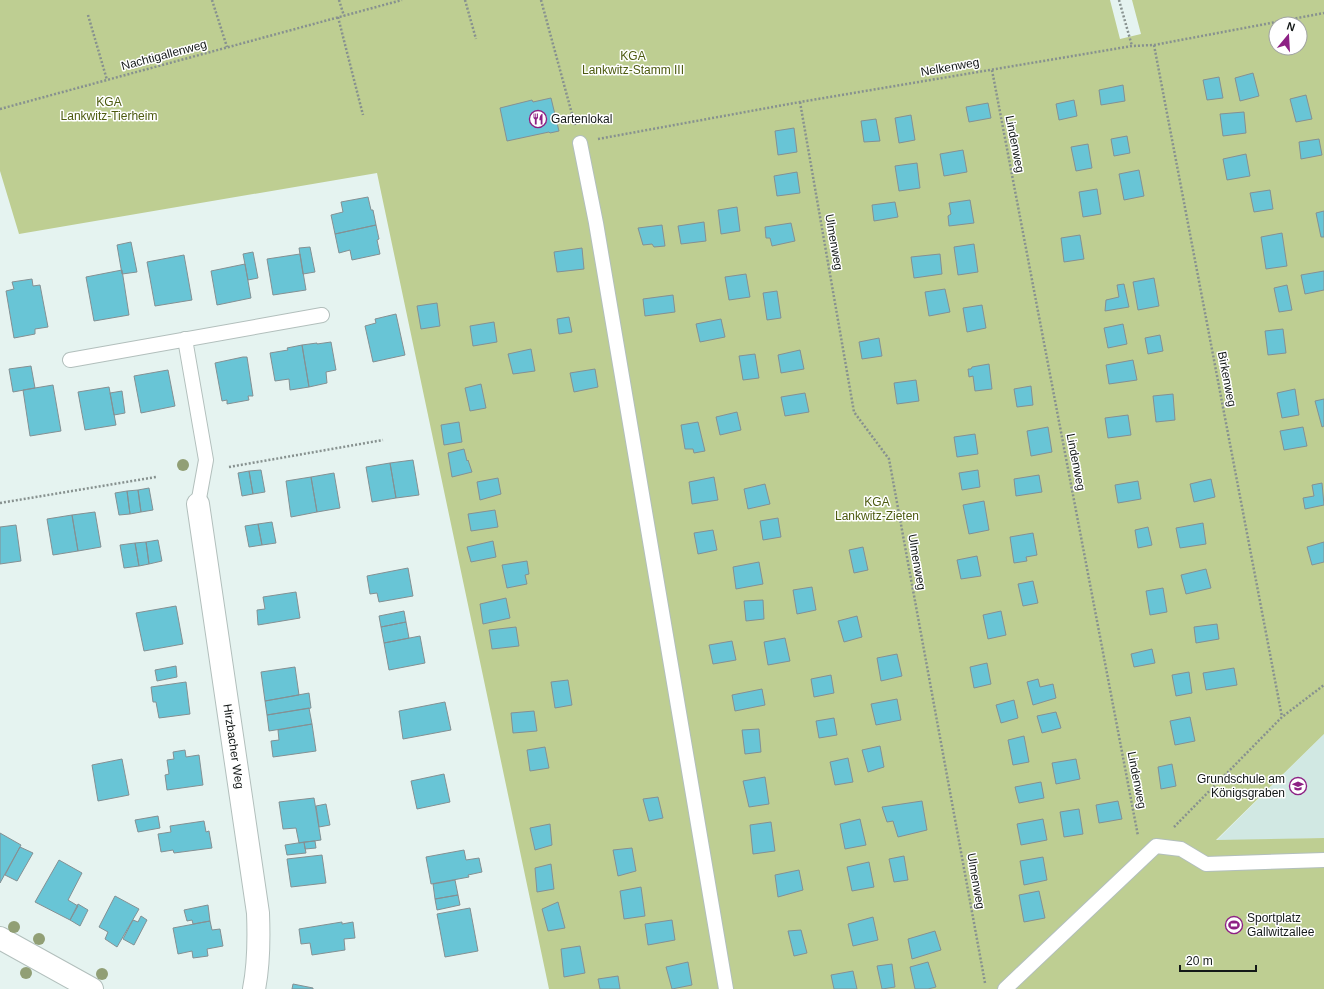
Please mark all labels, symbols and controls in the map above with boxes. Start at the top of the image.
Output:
north arrow [1268,16,1308,56]
text: N [1285,20,1297,33]
street label: Nachtigallenweg [120,37,208,73]
park label: KGA Lankwitz-Stamm III [582,49,684,77]
street label: Nelkenweg [920,55,980,79]
park label: KGA Lankwitz-Tierheim [61,95,157,123]
restaurant icon: Gartenlokal [528,109,548,129]
place label: Gartenlokal [551,112,612,126]
street label: Lindenweg [1003,114,1027,174]
street label: Ulmenweg [822,213,846,271]
street label: Birkenweg [1215,350,1239,408]
street label: Lindenweg [1064,432,1088,492]
park label: KGA Lankwitz-Zieten [835,495,919,523]
street label: Ulmenweg [905,533,929,591]
street label: Hirzbacher Weg [220,703,247,790]
street label: Lindenweg [1125,750,1149,810]
place label: Grundschule am Königsgraben [1197,772,1285,800]
school or university icon: Grundschule am Königsgraben [1288,776,1308,796]
street label: Ulmenweg [964,852,988,910]
place label: Sportplatz Gallwitzallee [1247,911,1315,939]
sports icon: Sportplatz Gallwitzallee [1224,915,1244,935]
scale bar [1180,947,1256,973]
text: 20 m [1186,954,1213,968]

